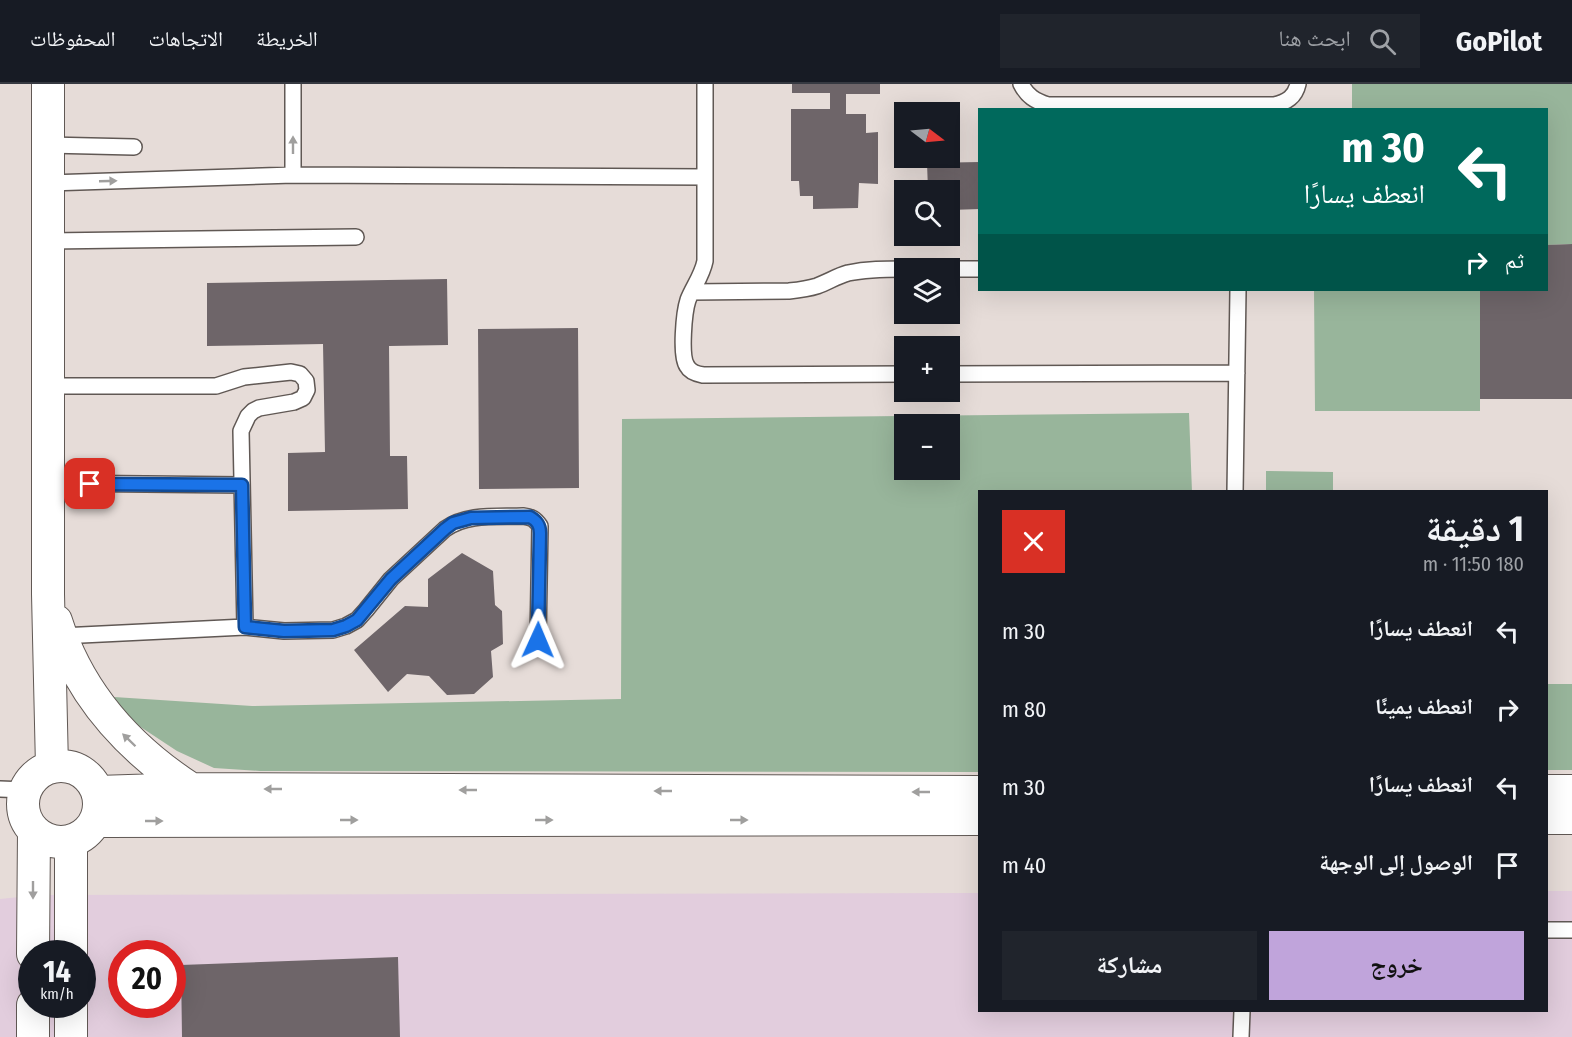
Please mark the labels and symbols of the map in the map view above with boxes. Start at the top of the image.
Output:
north arrow [894,102,960,168]
one-way arrow [288,135,298,154]
one-way arrow [98,176,117,185]
pin [64,458,115,509]
position arrow [506,608,570,672]
one-way arrow [123,734,137,748]
one-way arrow [264,784,283,794]
one-way arrow [459,785,478,795]
one-way arrow [654,786,673,796]
one-way arrow [912,787,931,797]
one-way arrow [340,815,359,825]
one-way arrow [535,815,554,825]
one-way arrow [730,815,749,825]
one-way arrow [145,816,164,826]
one-way arrow [28,880,38,899]
speed limit sign: 20 [108,940,186,1018]

